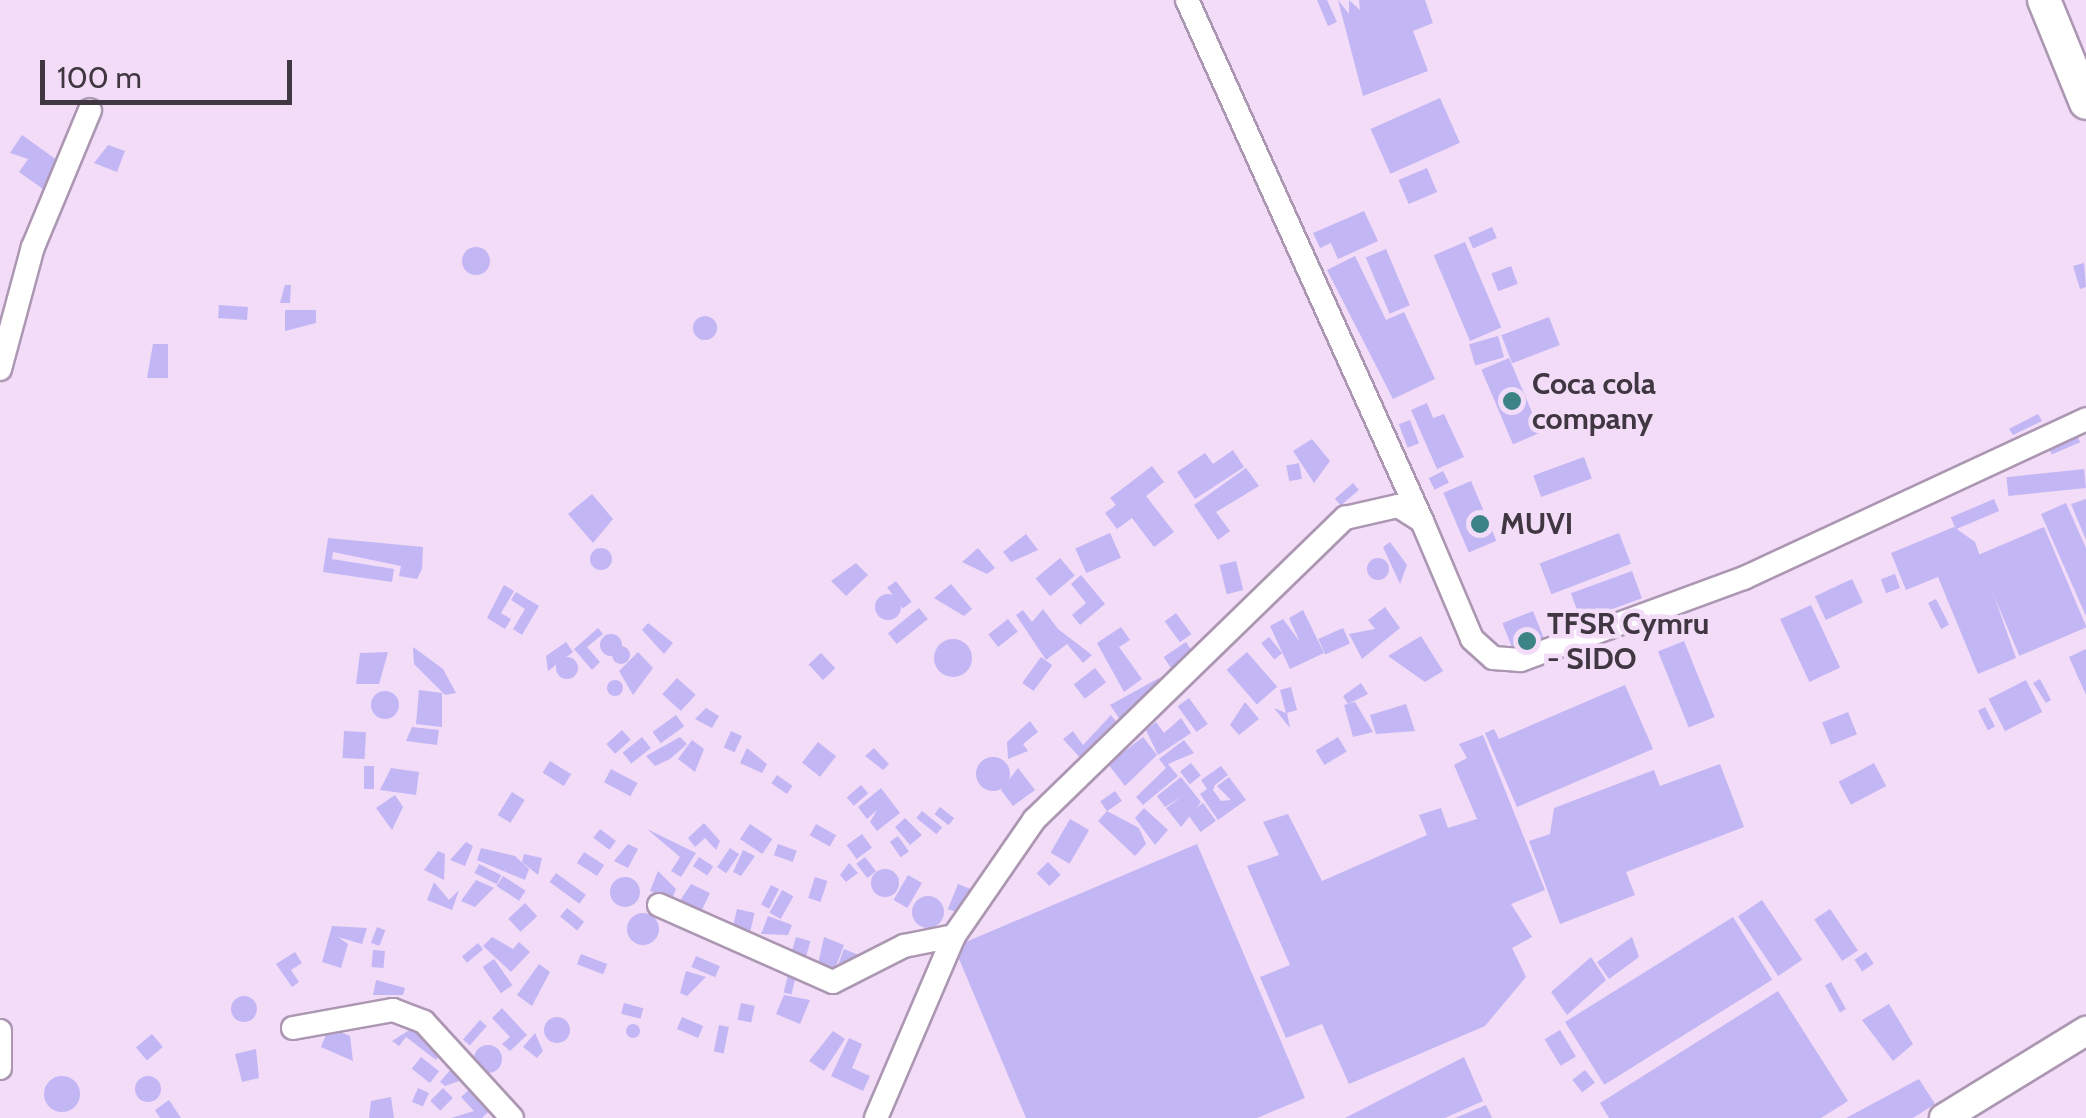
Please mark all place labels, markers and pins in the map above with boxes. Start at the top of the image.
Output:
place label: Coca cola company [1532,366,1656,436]
marker: Coca cola company [1501,390,1523,412]
place label: MUVI [1500,506,1573,542]
marker: MUVI [1469,513,1491,535]
place label: TFSR Cymru - SIDO [1547,606,1709,676]
marker: TFSR Cymru - SIDO [1516,630,1538,652]

